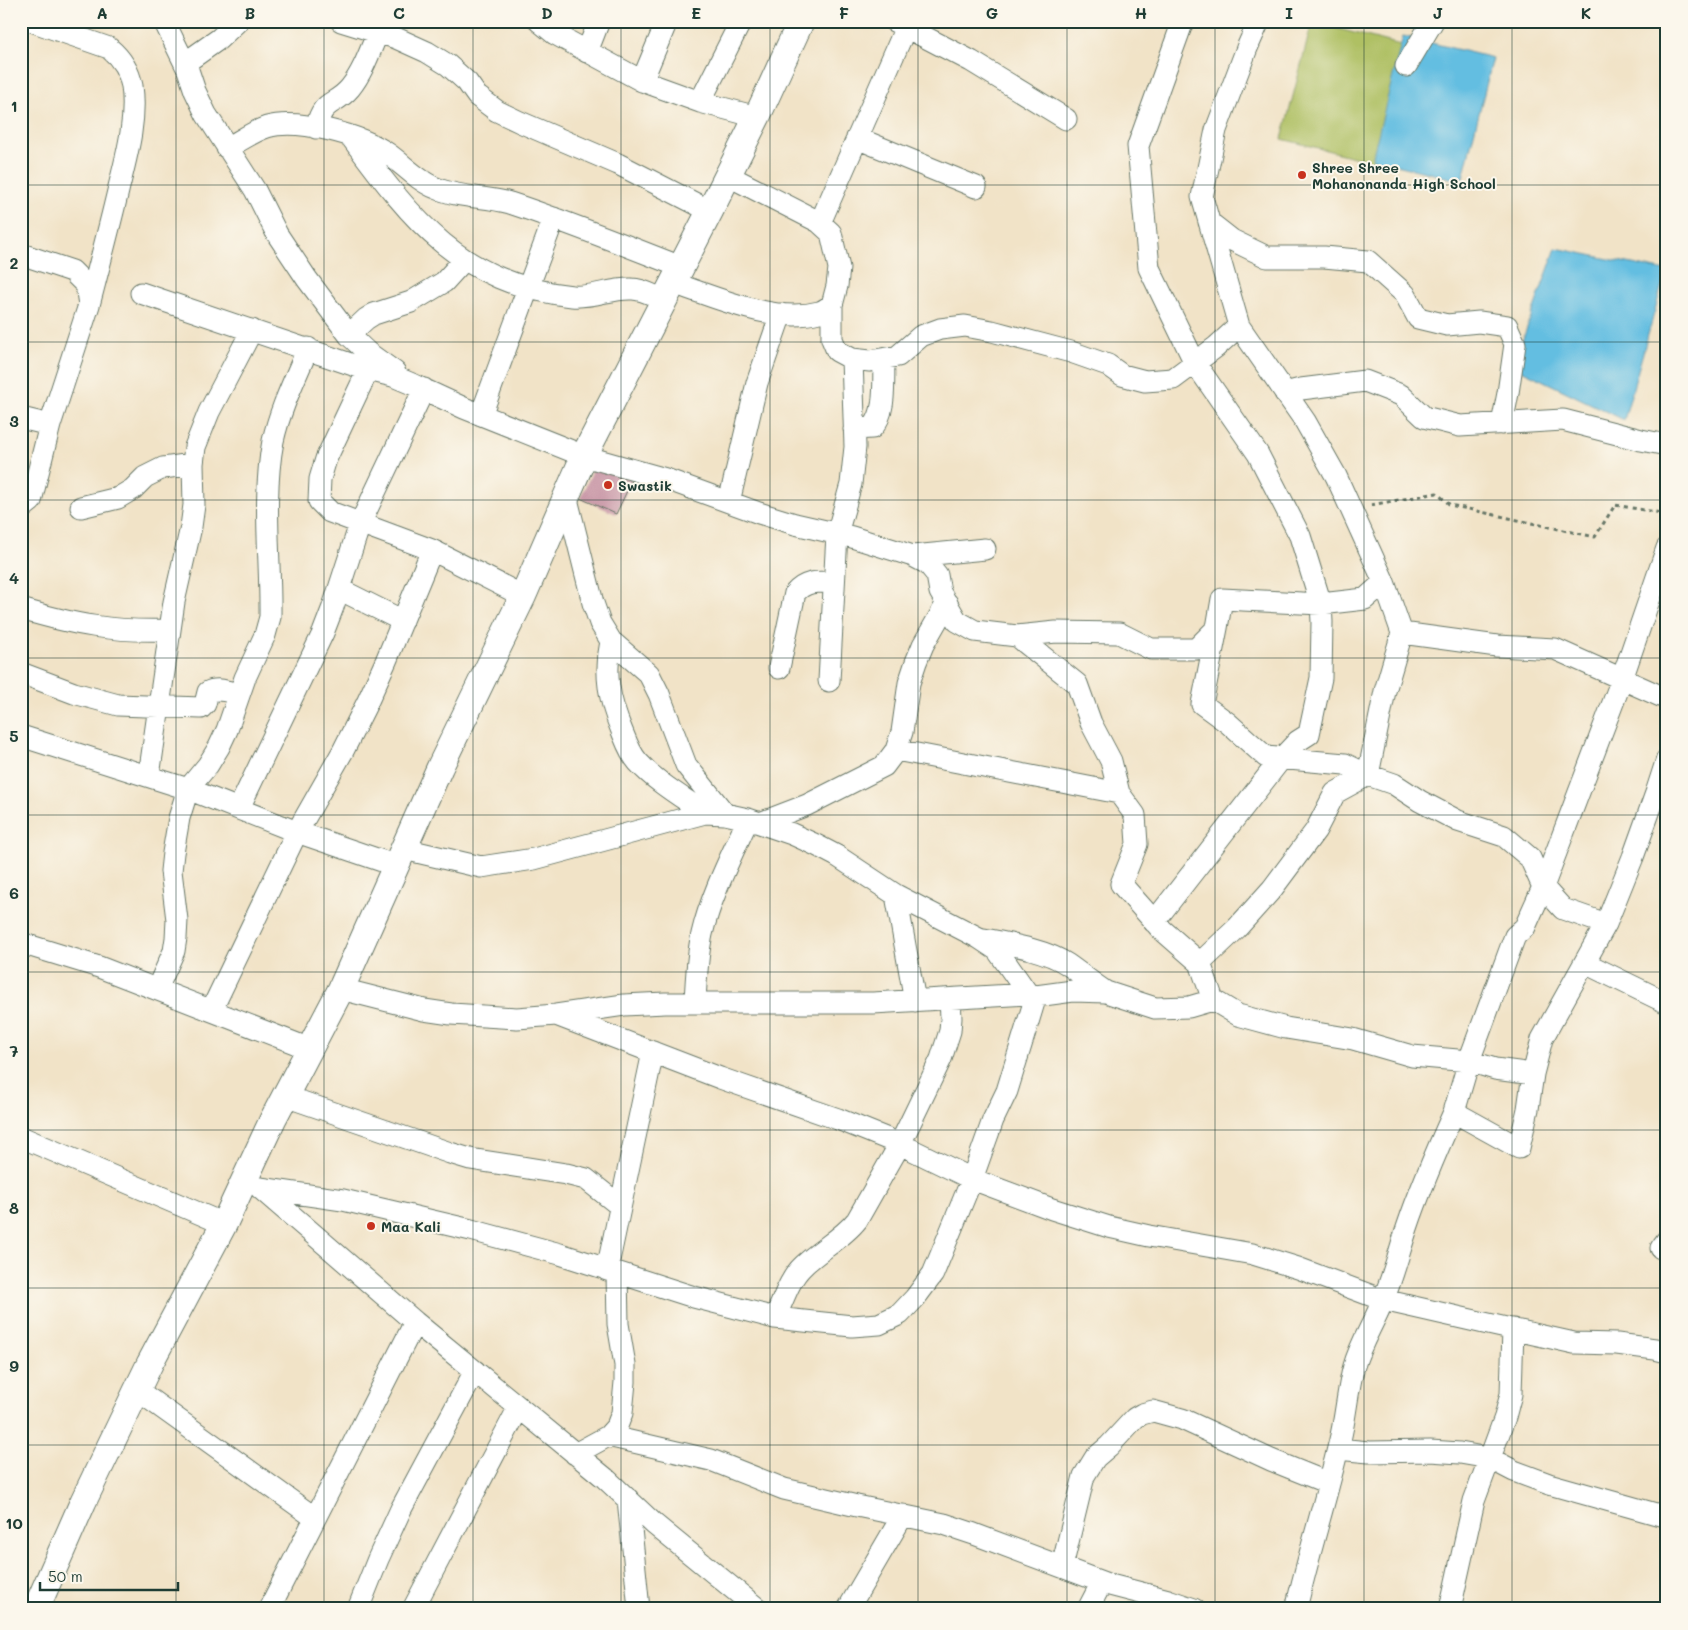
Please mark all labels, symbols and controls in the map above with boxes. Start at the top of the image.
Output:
text: A [96,2,108,23]
text: B [245,2,255,23]
text: C [393,2,405,23]
text: D [541,2,553,23]
text: E [691,2,701,23]
text: F [839,2,849,23]
text: G [986,2,998,23]
text: H [1135,2,1147,23]
text: I [1285,2,1293,23]
text: J [1433,2,1443,23]
text: K [1581,2,1591,23]
text: 1 [10,95,18,116]
place label: Shree Shree Mohanonanda High School [1312,158,1496,193]
marker: Shree Shree Mohanonanda High School [1296,169,1308,181]
text: 2 [10,252,19,273]
text: 3 [9,410,19,431]
place label: Swastik [618,476,672,495]
marker: Swastik [602,479,614,491]
text: 4 [9,567,19,588]
text: 5 [9,725,19,746]
text: 6 [9,882,19,903]
text: 7 [10,1040,19,1061]
text: 8 [9,1197,19,1218]
place label: Maa Kali [381,1217,441,1236]
marker: Maa Kali [365,1220,377,1232]
text: 9 [9,1355,19,1376]
text: 10 [5,1512,23,1533]
scale bar [40,1560,178,1592]
text: 50 m [48,1566,83,1586]

